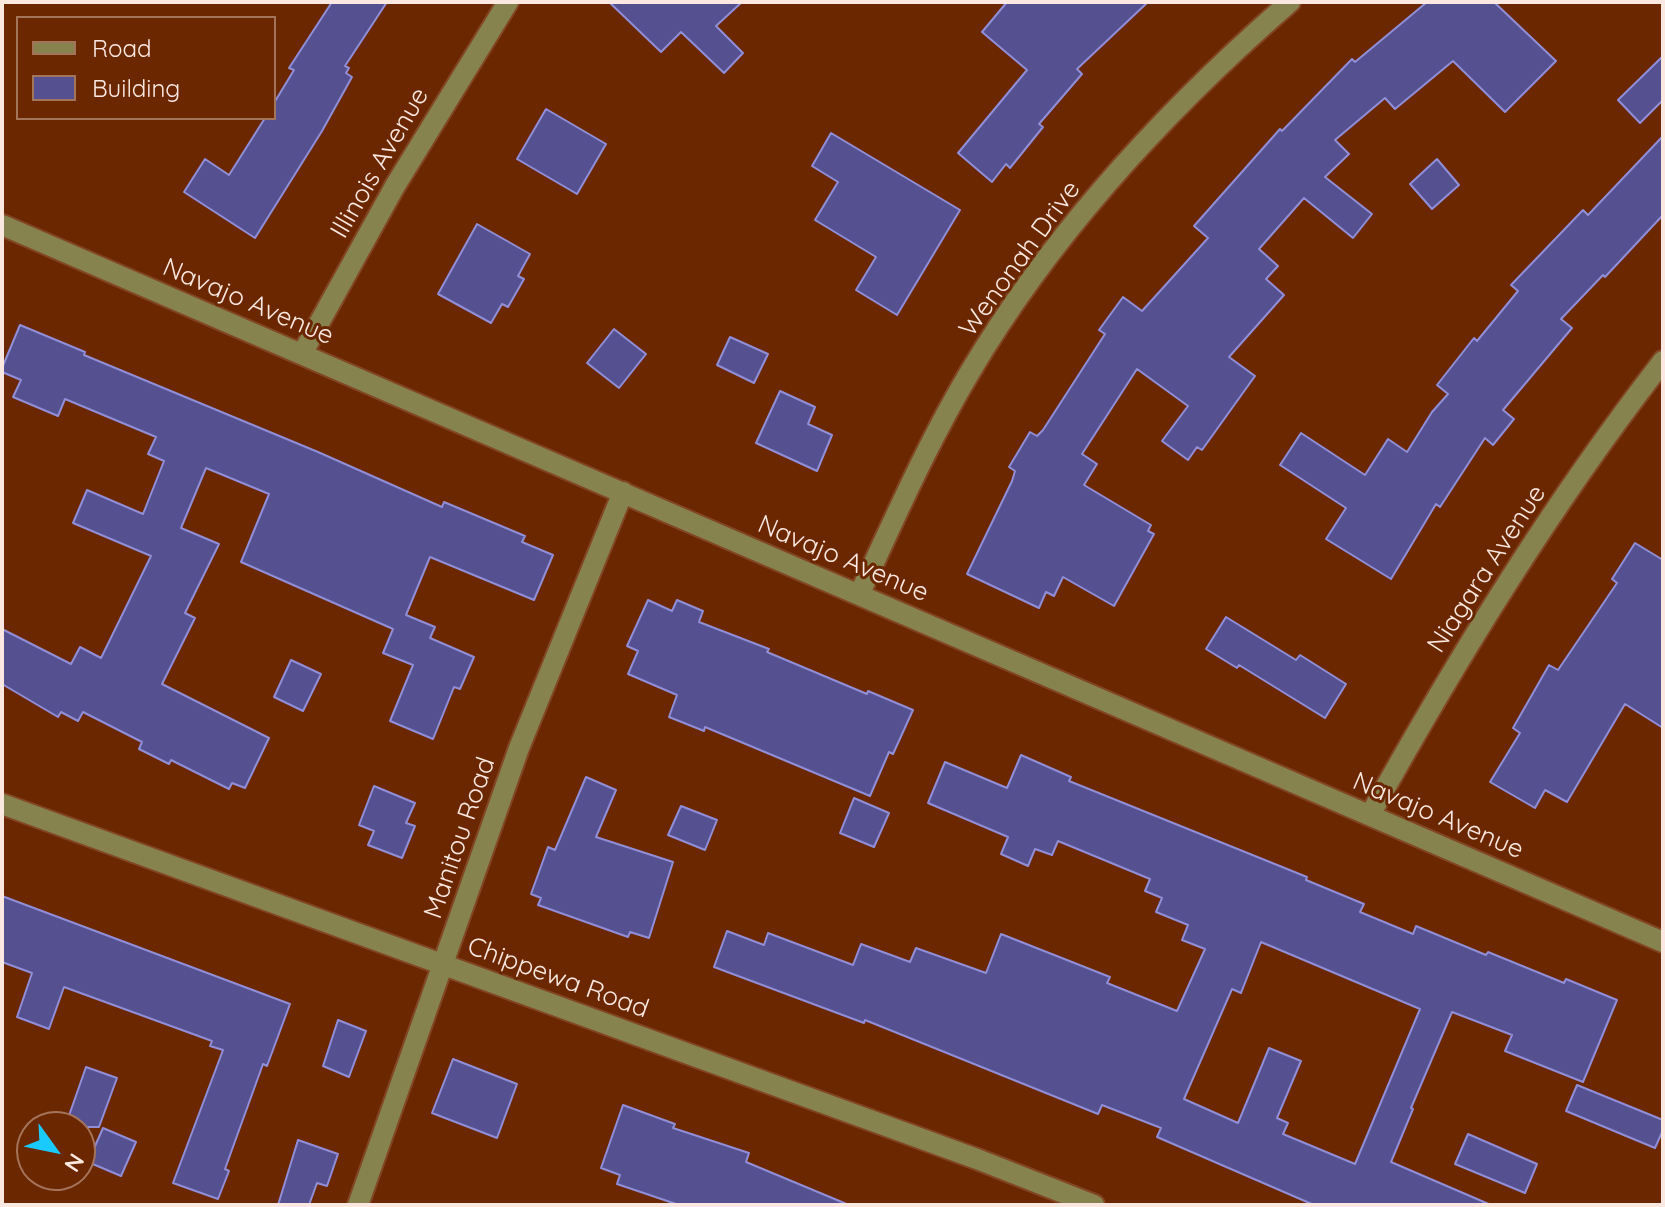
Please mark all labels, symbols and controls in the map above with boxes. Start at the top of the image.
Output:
legend [16,16,276,120]
text: Road [92,33,152,63]
text: Building [92,73,180,103]
street label: Illinois Avenue [324,82,436,244]
street label: Wenonah Drive [953,175,1087,343]
street label: Navajo Avenue [158,252,338,352]
street label: Niagara Avenue [1421,479,1553,659]
street label: Navajo Avenue [753,509,933,609]
street label: Manitou Road [418,753,502,923]
street label: Navajo Avenue [1348,766,1528,866]
street label: Chippewa Road [463,931,653,1025]
north arrow [16,1111,96,1191]
text: N [58,1149,91,1177]

